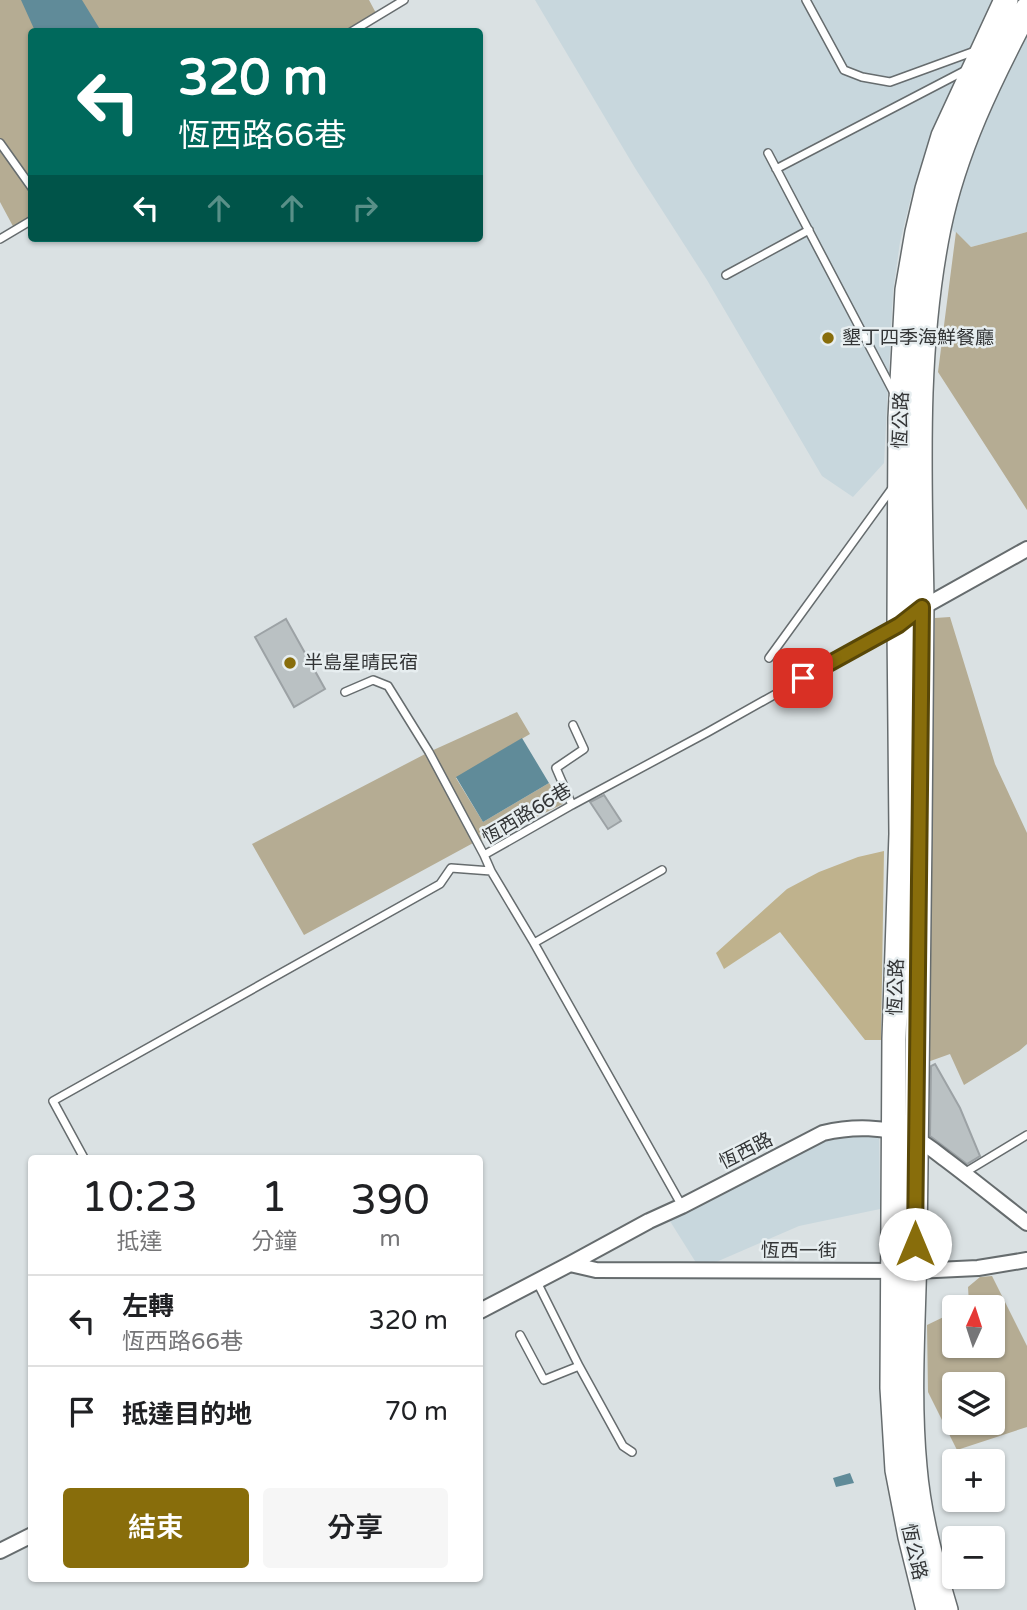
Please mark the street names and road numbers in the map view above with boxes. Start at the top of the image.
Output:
street label: 恆公路 [889,391,913,449]
street label: 恆西路66巷 [479,779,575,849]
street label: 恆公路 [884,958,908,1016]
street label: 恆西路 [716,1128,776,1174]
street label: 恆西一街 [761,1240,837,1262]
street label: 恆公路 [897,1522,931,1582]

